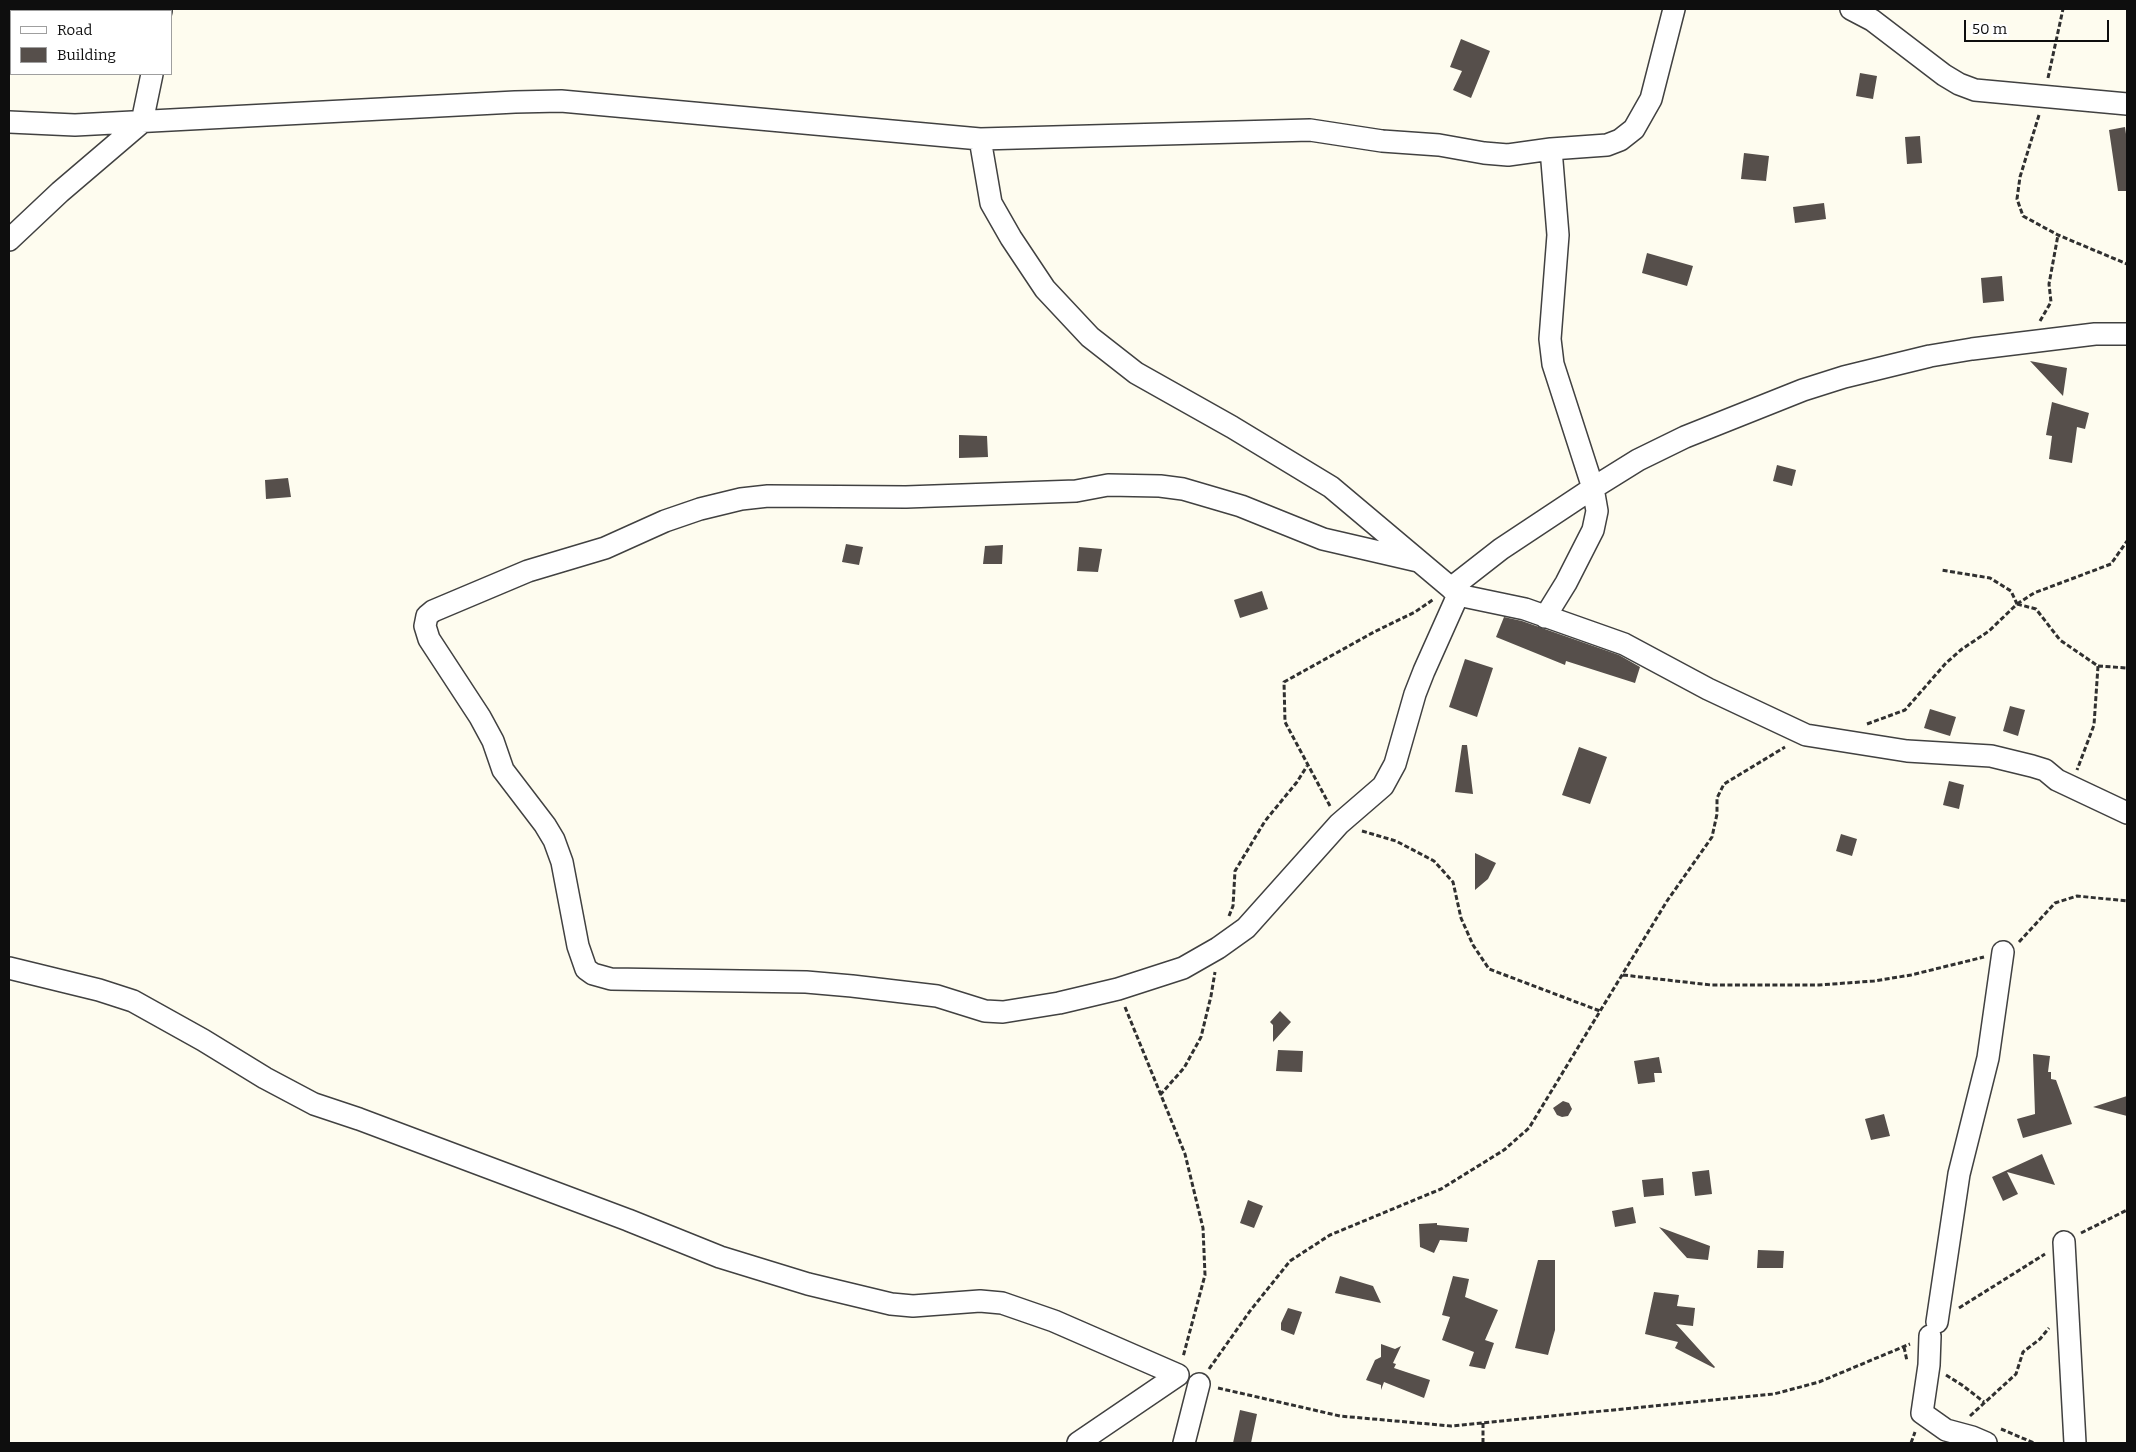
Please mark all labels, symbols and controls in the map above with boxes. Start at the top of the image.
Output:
legend [10,10,172,75]
scale bar [1966,10,2111,42]
text: 50 m [1972,20,2007,38]
text: Road [57,21,92,39]
text: Building [57,46,116,64]

